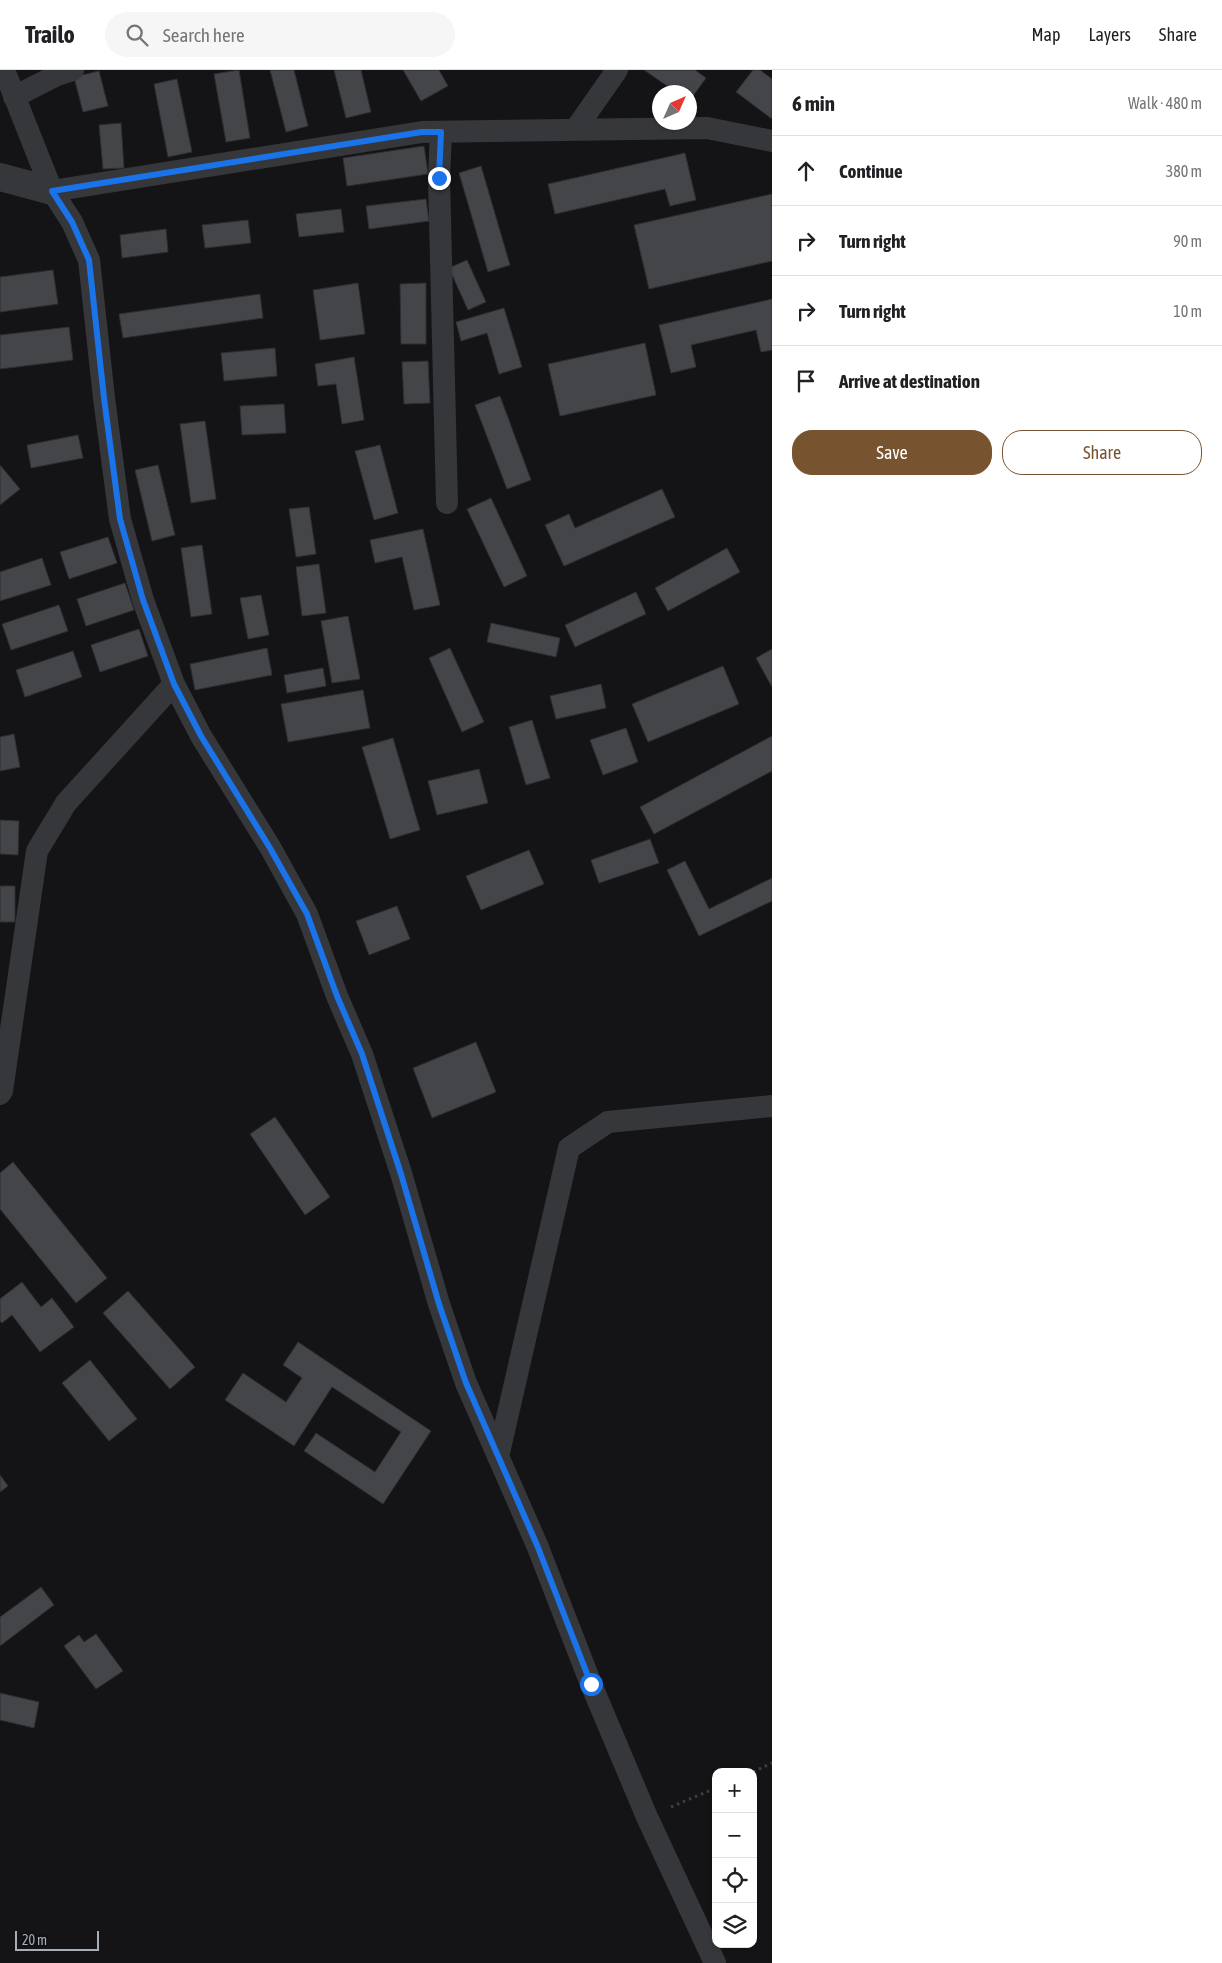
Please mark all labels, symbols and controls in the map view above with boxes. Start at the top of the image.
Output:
search box [105,12,455,57]
text: Trailo [25,21,75,48]
icon: search [123,21,151,49]
text: Search here [163,24,245,46]
text: Map [1031,24,1060,45]
text: Layers [1088,24,1131,45]
text: Share [1159,24,1197,45]
north arrow [652,85,697,130]
text: 6 min [792,91,835,115]
text: Walk · 480 m [1128,94,1202,112]
icon: ahead [792,157,820,185]
text: Continue [839,160,903,182]
text: 380 m [1166,162,1202,180]
route end [428,167,451,190]
icon: right [792,227,820,255]
text: Turn right [839,230,906,252]
text: 90 m [1173,232,1202,250]
icon: right [792,297,820,325]
text: Turn right [839,300,906,322]
text: 10 m [1173,302,1202,320]
icon: arrive [792,367,820,395]
text: Arrive at destination [839,370,980,392]
button: Save [792,430,992,475]
button: Share [1002,430,1202,475]
route start [580,1673,603,1696]
map controls [712,1768,757,1948]
button: + [712,1768,757,1813]
button: − [712,1813,757,1858]
button: locate [712,1858,757,1903]
button: layers [712,1903,757,1948]
scale bar [15,1928,99,1951]
text: 20 m [22,1932,47,1948]

